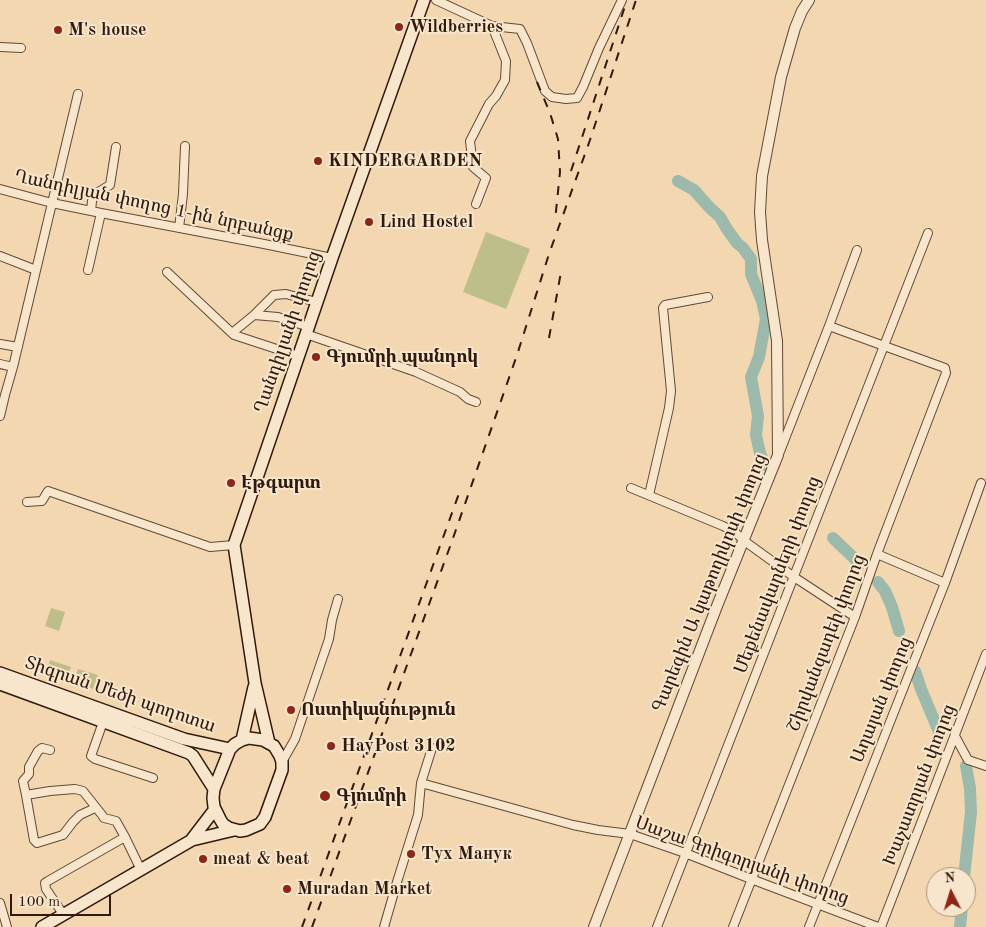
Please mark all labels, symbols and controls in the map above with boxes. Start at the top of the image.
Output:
place label: Wildberries [409,16,503,38]
place label: M's house [68,19,146,41]
marker: Wildberries [393,21,405,33]
marker: M's house [52,24,64,36]
place label: KINDERGARDEN [328,150,482,172]
marker: KINDERGARDEN [312,155,324,167]
street label: Ղանդիլյան փողոց 1-ին նրբանցք [12,166,296,246]
place label: Lind Hostel [379,211,473,233]
marker: Lind Hostel [363,216,375,228]
street label: Ղանդիլյանի փողոց [250,248,326,416]
place label: Գյումրի պանդոկ [326,346,478,368]
marker: Գյումրի պանդոկ [310,351,322,363]
street label: Գարեգին Ա կաթողիկոսի փողոց [648,450,772,716]
place label: Էթգարտ [241,472,321,494]
street label: Մեքենավարների փողոց [730,473,826,677]
marker: Էթգարտ [225,477,237,489]
street label: Շիրվանզադեի փողոց [783,551,871,735]
street label: Աղայան փողոց [847,634,917,766]
street label: Տիգրան Մեծի պողոտա [22,652,218,738]
place label: Ոստիկանություն [301,699,456,721]
street label: Խաչատրյան փողոց [879,701,961,869]
marker: Ոստիկանություն [285,704,297,716]
place label: HayPost 3102 [341,735,456,757]
marker: HayPost 3102 [325,740,337,752]
place label: Գյումրի [336,785,406,807]
marker: Գյումրի [318,789,332,803]
street label: Սաշա Գրիգորյանի փողոց [632,812,852,910]
place label: Тух Манук [421,843,512,865]
place label: meat & beat [213,848,310,870]
marker: Тух Манук [405,848,417,860]
marker: meat & beat [197,853,209,865]
north arrow [926,867,976,917]
text: N [944,871,956,885]
place label: Muradan Market [297,878,432,900]
marker: Muradan Market [281,883,293,895]
scale bar [12,884,114,916]
text: 100 m [18,895,60,910]

